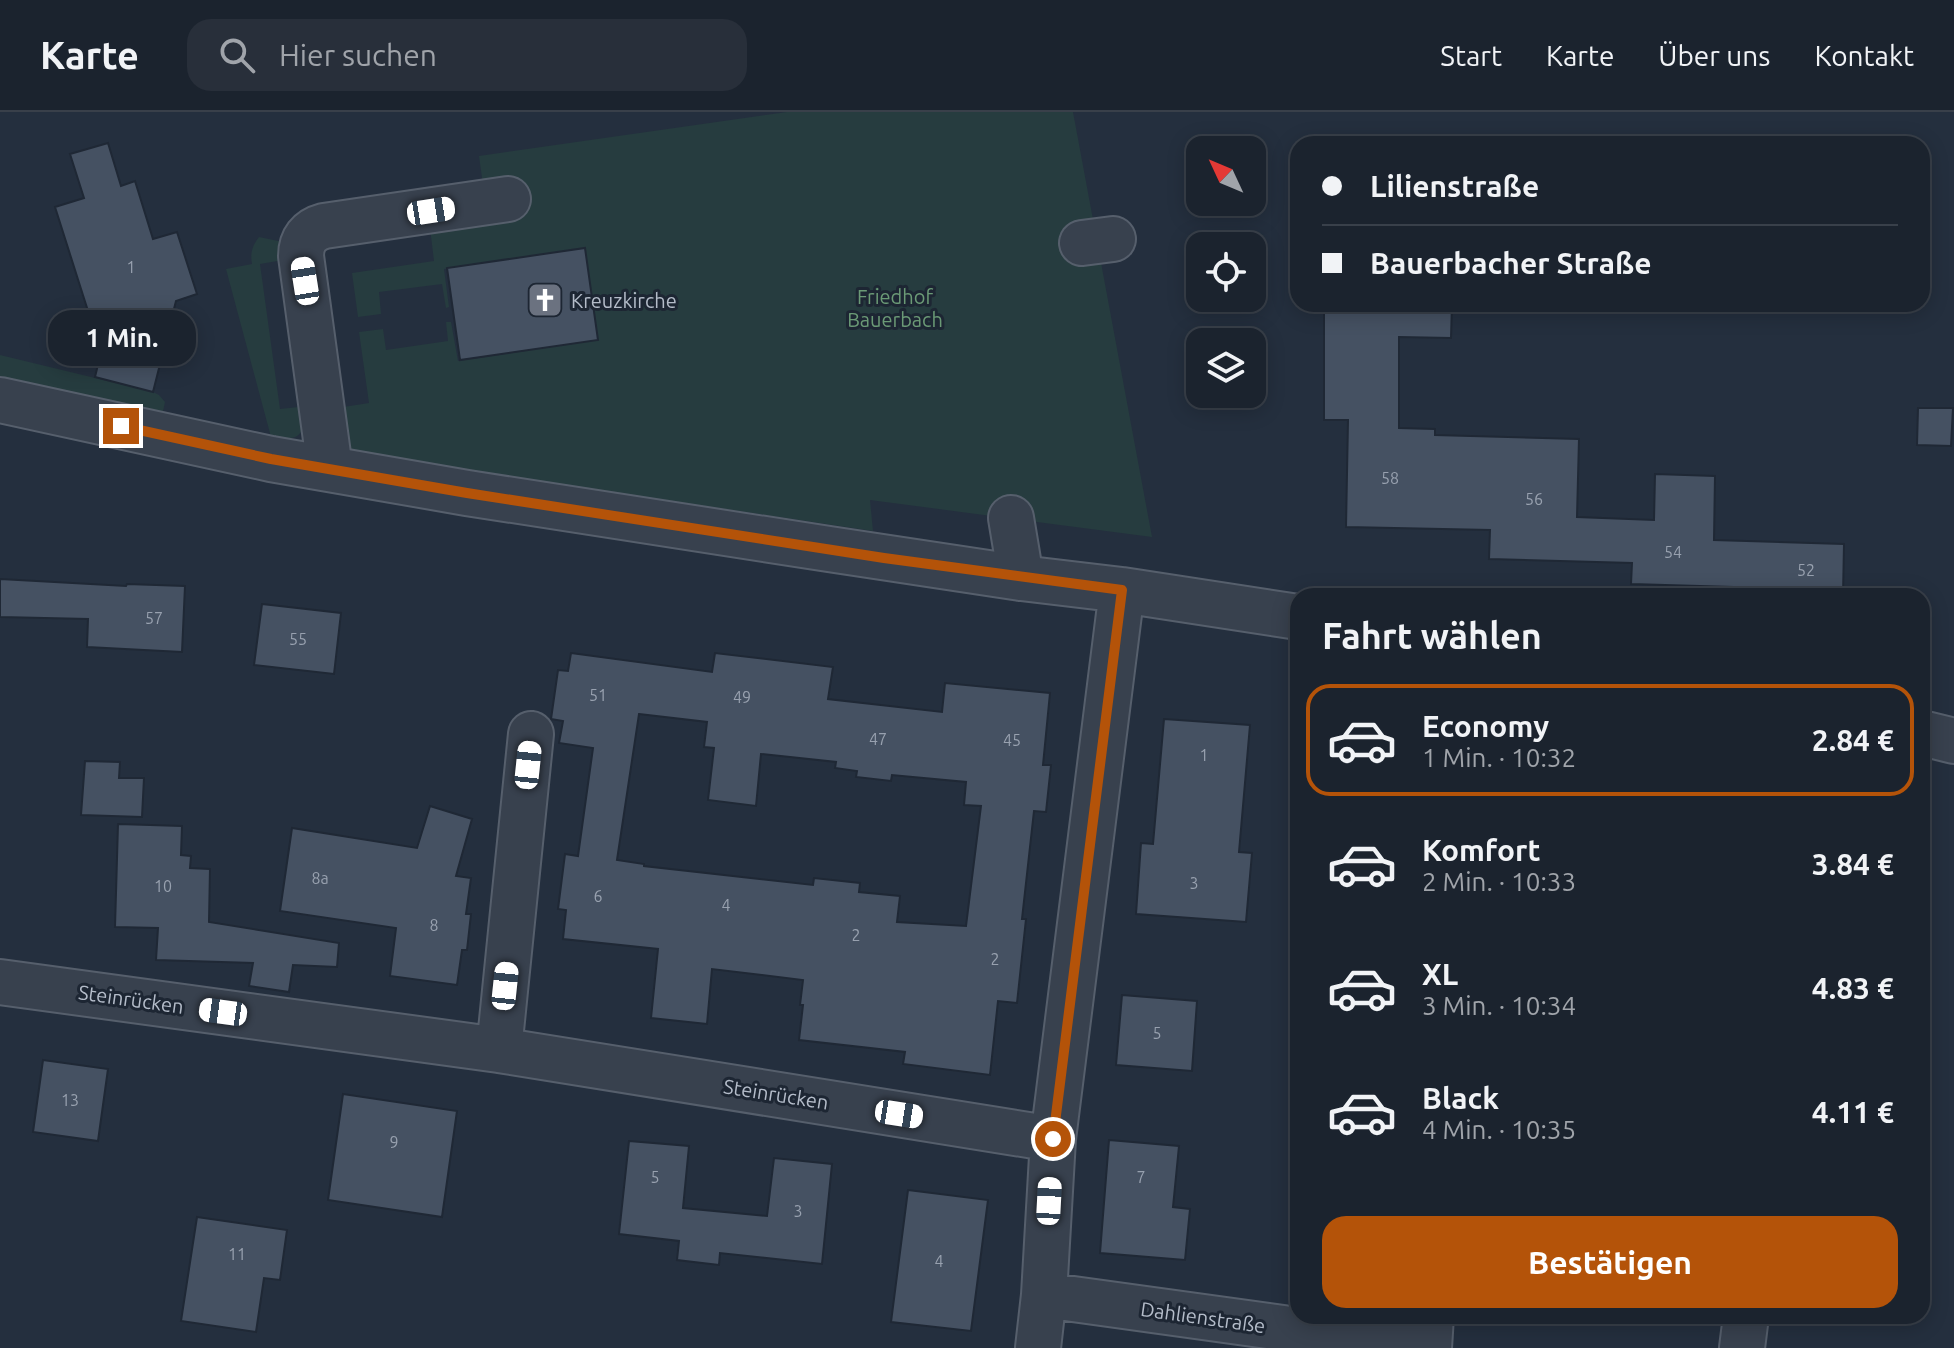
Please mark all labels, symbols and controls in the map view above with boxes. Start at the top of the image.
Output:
search box [187,19,747,91]
icon: search [215,33,259,77]
text: Karte [40,34,139,76]
text: Hier suchen [279,38,437,72]
text: Start [1440,40,1502,71]
text: Karte [1546,40,1614,71]
text: Über uns [1658,40,1770,71]
text: Kontakt [1814,40,1914,71]
north arrow [1186,136,1266,216]
map controls [1186,136,1266,408]
text: Lilienstraße [1370,169,1539,203]
car [405,195,457,227]
button: locate [1186,232,1266,312]
text: Bauerbacher Straße [1370,246,1652,280]
car [289,255,321,307]
house number: 1 [126,258,136,276]
church icon: Kreuzkirche [526,281,564,319]
park label: Friedhof Bauerbach [847,285,943,331]
place label: Kreuzkirche [571,289,677,312]
callout: 1 Min. [47,310,195,366]
text: 1 Min. [86,323,158,352]
button: layers [1186,328,1266,408]
route end [103,408,139,444]
house number: 58 [1381,469,1399,487]
house number: 56 [1525,490,1543,508]
house number: 54 [1664,543,1682,561]
house number: 52 [1797,561,1815,579]
house number: 57 [145,609,163,627]
text: Fahrt wählen [1322,615,1542,656]
house number: 55 [289,630,307,648]
house number: 51 [589,686,607,704]
house number: 49 [733,688,751,706]
icon: car [1326,704,1398,776]
text: Economy [1422,709,1549,743]
text: 2.84 € [1812,723,1894,757]
house number: 47 [869,730,887,748]
house number: 45 [1003,731,1021,749]
car [514,740,542,790]
text: 1 Min. · 10:32 [1422,743,1576,772]
house number: 1 [1199,746,1209,764]
icon: car [1326,828,1398,900]
text: Komfort [1422,833,1540,867]
text: 3.84 € [1812,847,1894,881]
text: 2 Min. · 10:33 [1422,867,1576,896]
house number: 8a [311,869,329,887]
house number: 3 [1189,874,1199,892]
house number: 10 [154,877,172,895]
house number: 6 [593,887,603,905]
house number: 4 [721,896,731,914]
house number: 8 [429,916,439,934]
house number: 2 [851,926,861,944]
house number: 2 [990,950,1000,968]
icon: car [1326,952,1398,1024]
text: XL [1422,957,1458,991]
car [491,961,519,1011]
text: 4.83 € [1812,971,1894,1005]
street label: Steinrücken [77,980,185,1018]
text: 3 Min. · 10:34 [1422,991,1576,1020]
car [198,997,248,1027]
house number: 5 [1152,1024,1162,1042]
street label: Steinrücken [722,1074,830,1114]
icon: car [1326,1076,1398,1148]
text: Black [1422,1081,1499,1115]
house number: 13 [61,1091,79,1109]
text: 4.11 € [1812,1095,1894,1129]
car [873,1098,925,1130]
text: 4 Min. · 10:35 [1422,1115,1576,1144]
route start [1035,1121,1071,1157]
house number: 9 [389,1133,399,1151]
house number: 5 [650,1168,660,1186]
house number: 7 [1136,1168,1146,1186]
car [1036,1176,1062,1226]
house number: 3 [793,1202,803,1220]
button: Bestätigen [1322,1216,1898,1308]
house number: 11 [228,1245,246,1263]
house number: 4 [934,1252,944,1270]
street label: Dahlienstraße [1139,1297,1267,1337]

